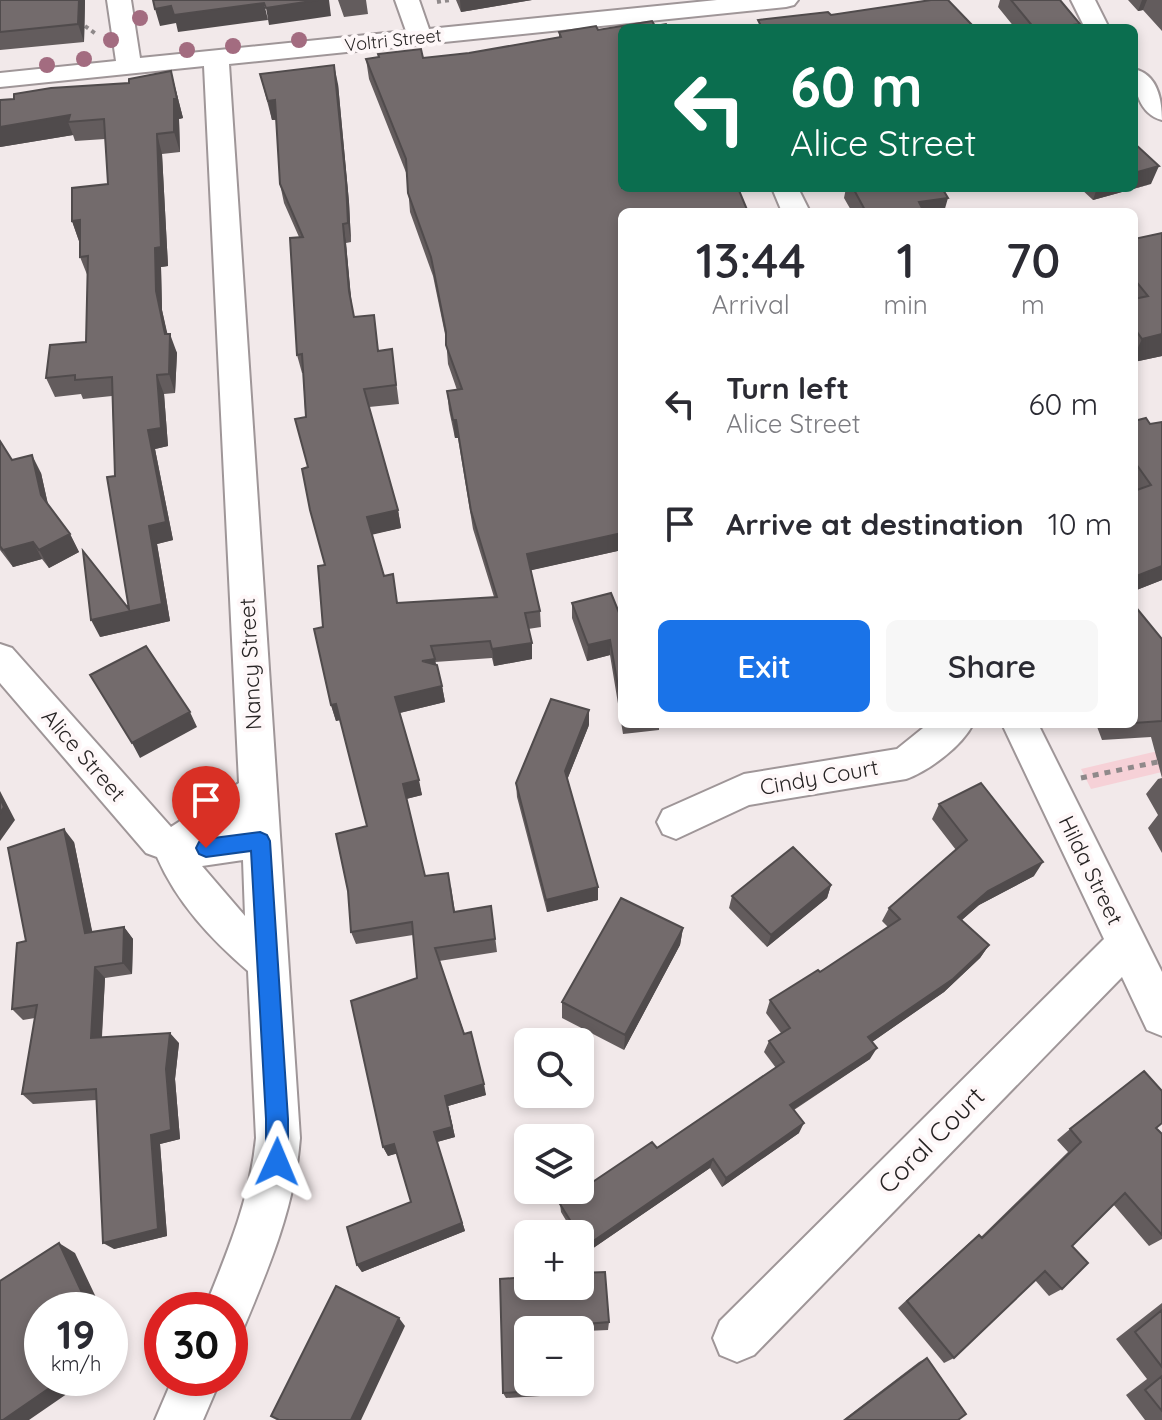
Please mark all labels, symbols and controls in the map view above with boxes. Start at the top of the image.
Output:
street label: Voltri Street [343,23,443,57]
text: 60 m [790,51,923,121]
icon: left [658,56,762,160]
text: Alice Street [790,120,976,165]
text: 13:44 [696,230,806,290]
text: 1 [896,230,915,290]
text: 70 [1005,230,1060,290]
text: Arrival [712,288,790,321]
text: min [883,288,928,321]
text: m [1021,288,1045,321]
text: Turn left [726,369,849,407]
icon: left [658,382,702,426]
text: 60 m [1028,385,1098,423]
text: Alice Street [726,407,861,440]
icon: arrive [658,502,702,546]
text: Arrive at destination [726,505,1024,543]
text: 10 m [1048,505,1112,543]
street label: Nancy Street [233,597,267,731]
button: Exit [658,620,870,712]
button: Share [886,620,1098,712]
street label: Alice Street [36,703,132,807]
street label: Cindy Court [758,753,880,801]
pin [172,766,240,848]
icon: arrive [184,778,228,822]
street label: Hilda Street [1053,811,1129,929]
map controls [514,1028,594,1396]
button: search [514,1028,594,1108]
street label: Coral Court [871,1080,991,1200]
position arrow [235,1120,319,1204]
button: layers [514,1124,594,1204]
button: + [514,1220,594,1300]
speed limit sign: 30 [144,1292,248,1396]
text: 19 [57,1309,95,1359]
button: − [514,1316,594,1396]
text: km/h [51,1351,101,1376]

